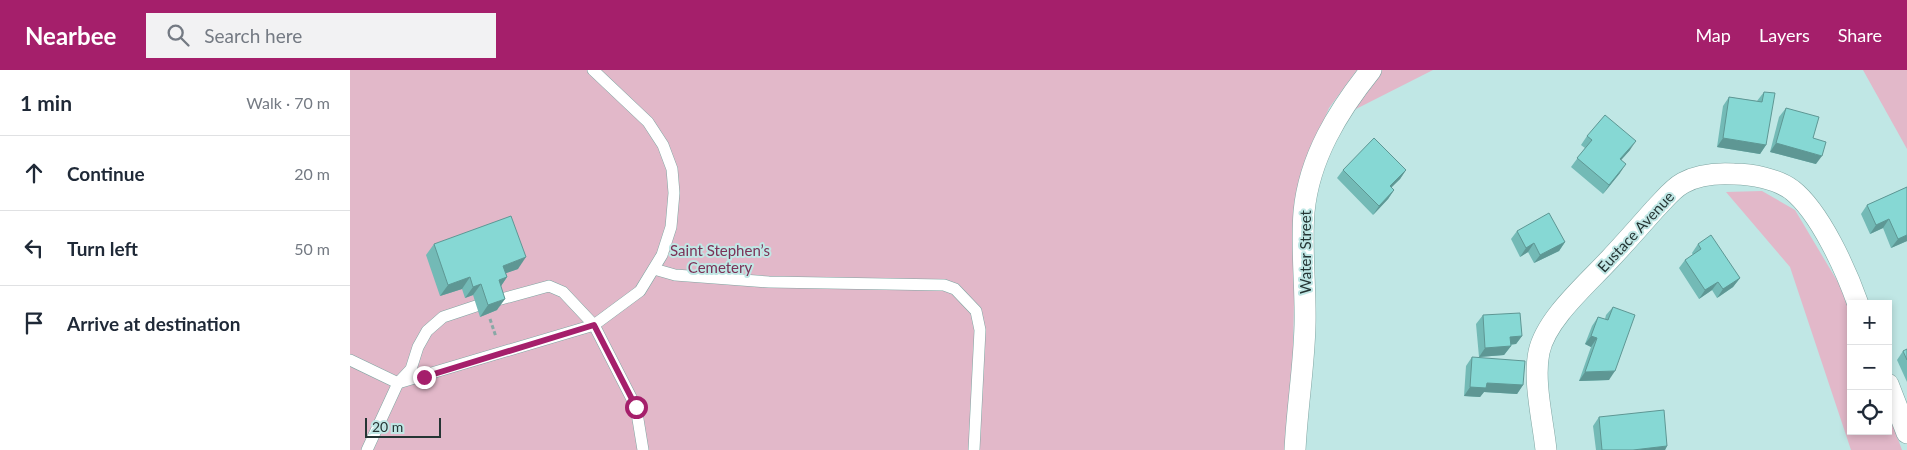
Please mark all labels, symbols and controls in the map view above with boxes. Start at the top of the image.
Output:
search box [146,13,496,58]
text: Nearbee [25,21,116,50]
icon: search [164,21,192,49]
text: Search here [204,24,302,47]
text: Map [1695,24,1731,46]
text: Layers [1759,24,1810,46]
text: Share [1838,24,1882,46]
text: 1 min [20,90,72,115]
text: Walk · 70 m [246,93,330,112]
icon: ahead [20,159,48,187]
text: Continue [67,162,145,185]
text: 20 m [294,164,330,183]
street label: Eustace Avenue [1593,187,1677,275]
street label: Water Street [1296,209,1314,294]
icon: left [20,234,48,262]
text: Turn left [67,237,138,260]
text: 50 m [294,239,330,258]
park label: Saint Stephen’s Cemetery [670,241,770,276]
map controls [1847,300,1892,435]
button: + [1847,300,1892,345]
icon: arrive [20,309,48,337]
text: Arrive at destination [67,312,240,335]
button: − [1847,345,1892,390]
route end [413,366,436,389]
button: locate [1847,390,1892,435]
route start [625,396,648,419]
scale bar [365,415,441,438]
text: 20 m [372,418,403,435]

